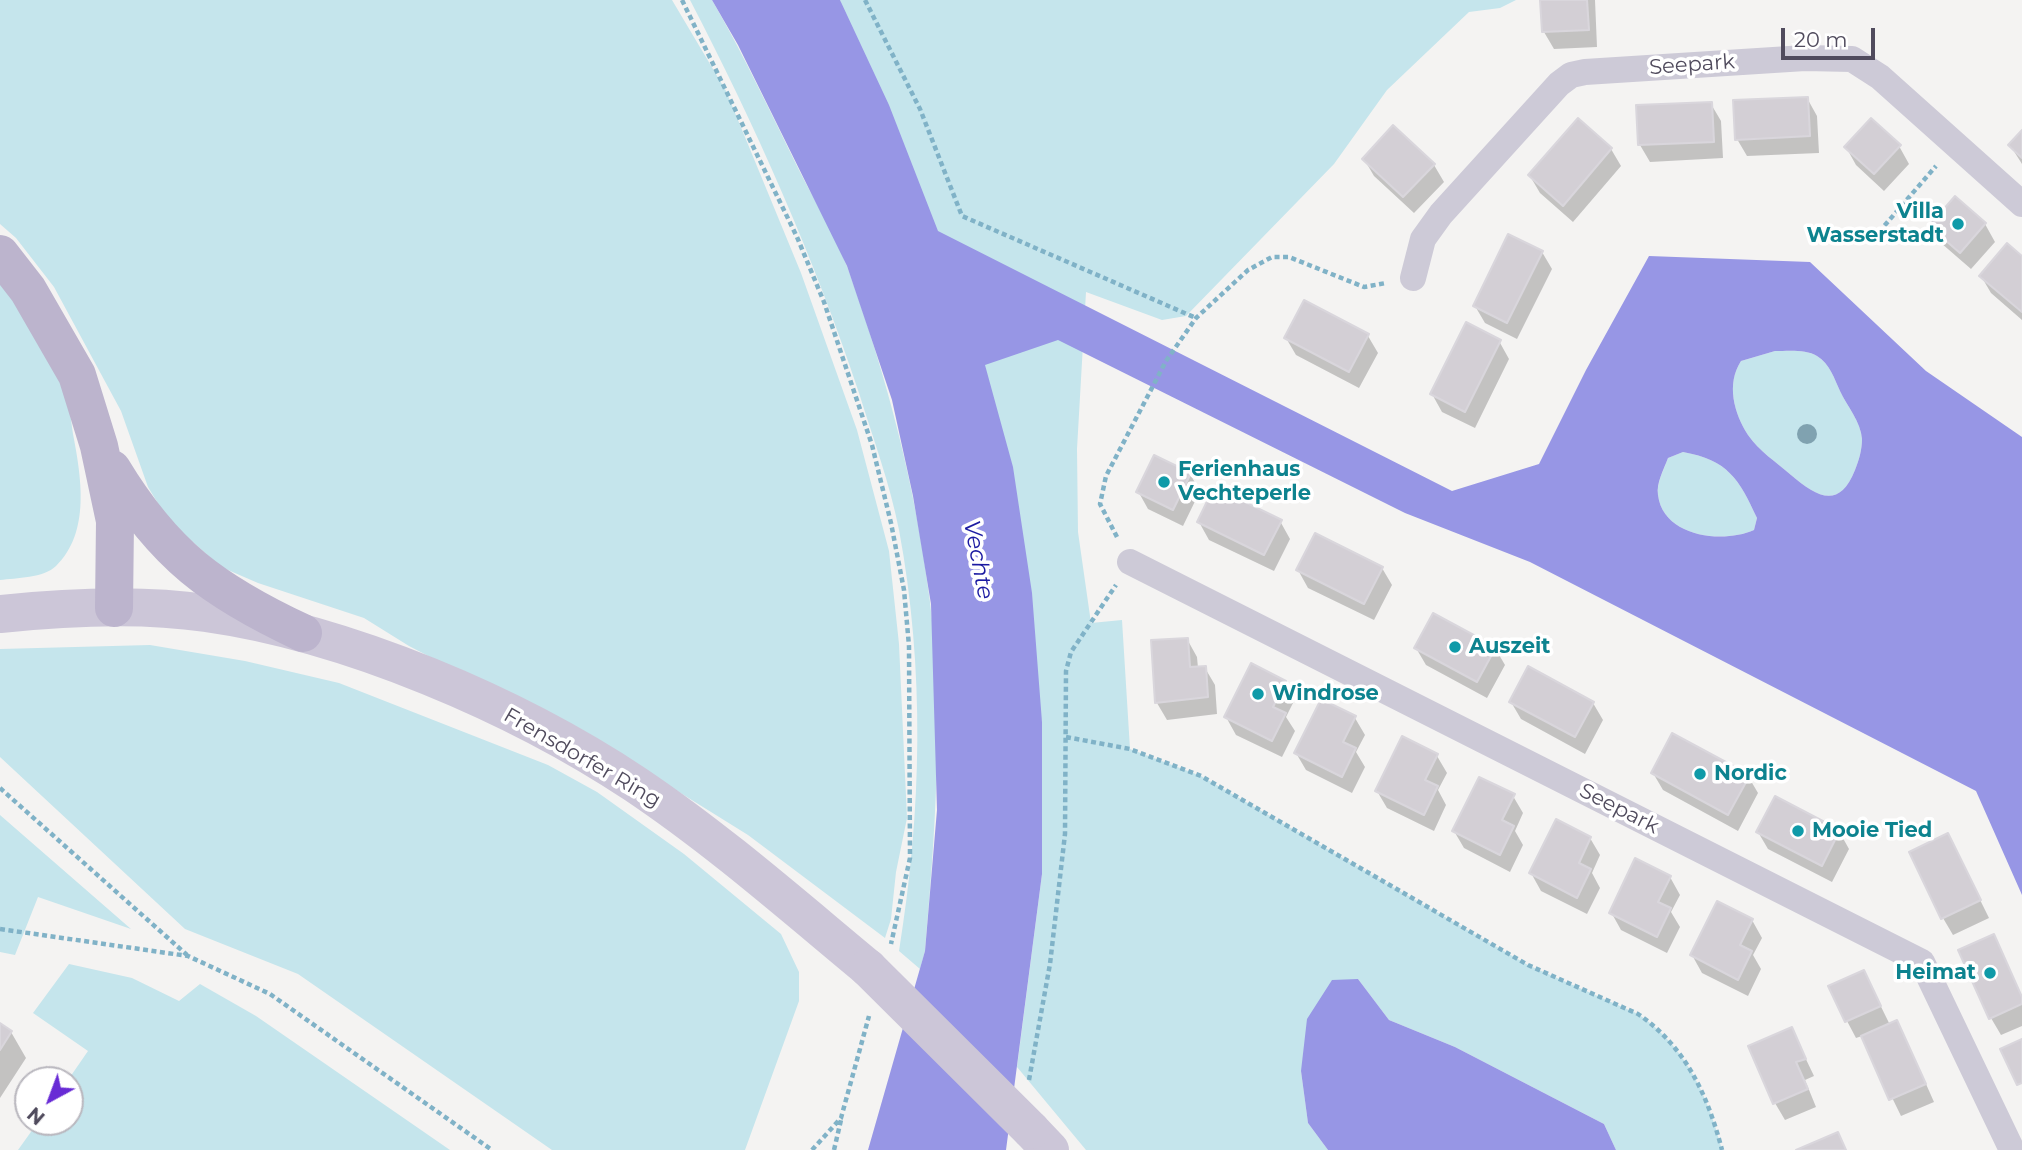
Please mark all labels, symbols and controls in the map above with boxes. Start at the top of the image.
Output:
scale bar [1784,14,1878,58]
text: 20 m [1794,27,1848,52]
street label: Seepark [1648,49,1736,81]
place label: Villa Wasserstadt [1807,199,1944,249]
marker: Villa Wasserstadt [1950,216,1966,232]
place label: Ferienhaus Vechteperle [1178,457,1311,507]
marker: Ferienhaus Vechteperle [1156,474,1172,490]
water label: Vechte [957,518,999,602]
place label: Auszeit [1469,634,1550,660]
marker: Auszeit [1447,639,1463,655]
place label: Windrose [1272,681,1379,707]
marker: Windrose [1250,686,1266,702]
street label: Frensdorfer Ring [499,703,665,813]
place label: Nordic [1714,761,1787,787]
marker: Nordic [1692,766,1708,782]
street label: Seepark [1575,778,1663,840]
place label: Mooie Tied [1812,818,1932,844]
marker: Mooie Tied [1790,823,1806,839]
place label: Heimat [1895,960,1976,986]
marker: Heimat [1982,965,1998,981]
north arrow [14,1066,84,1136]
text: N [23,1102,50,1129]

